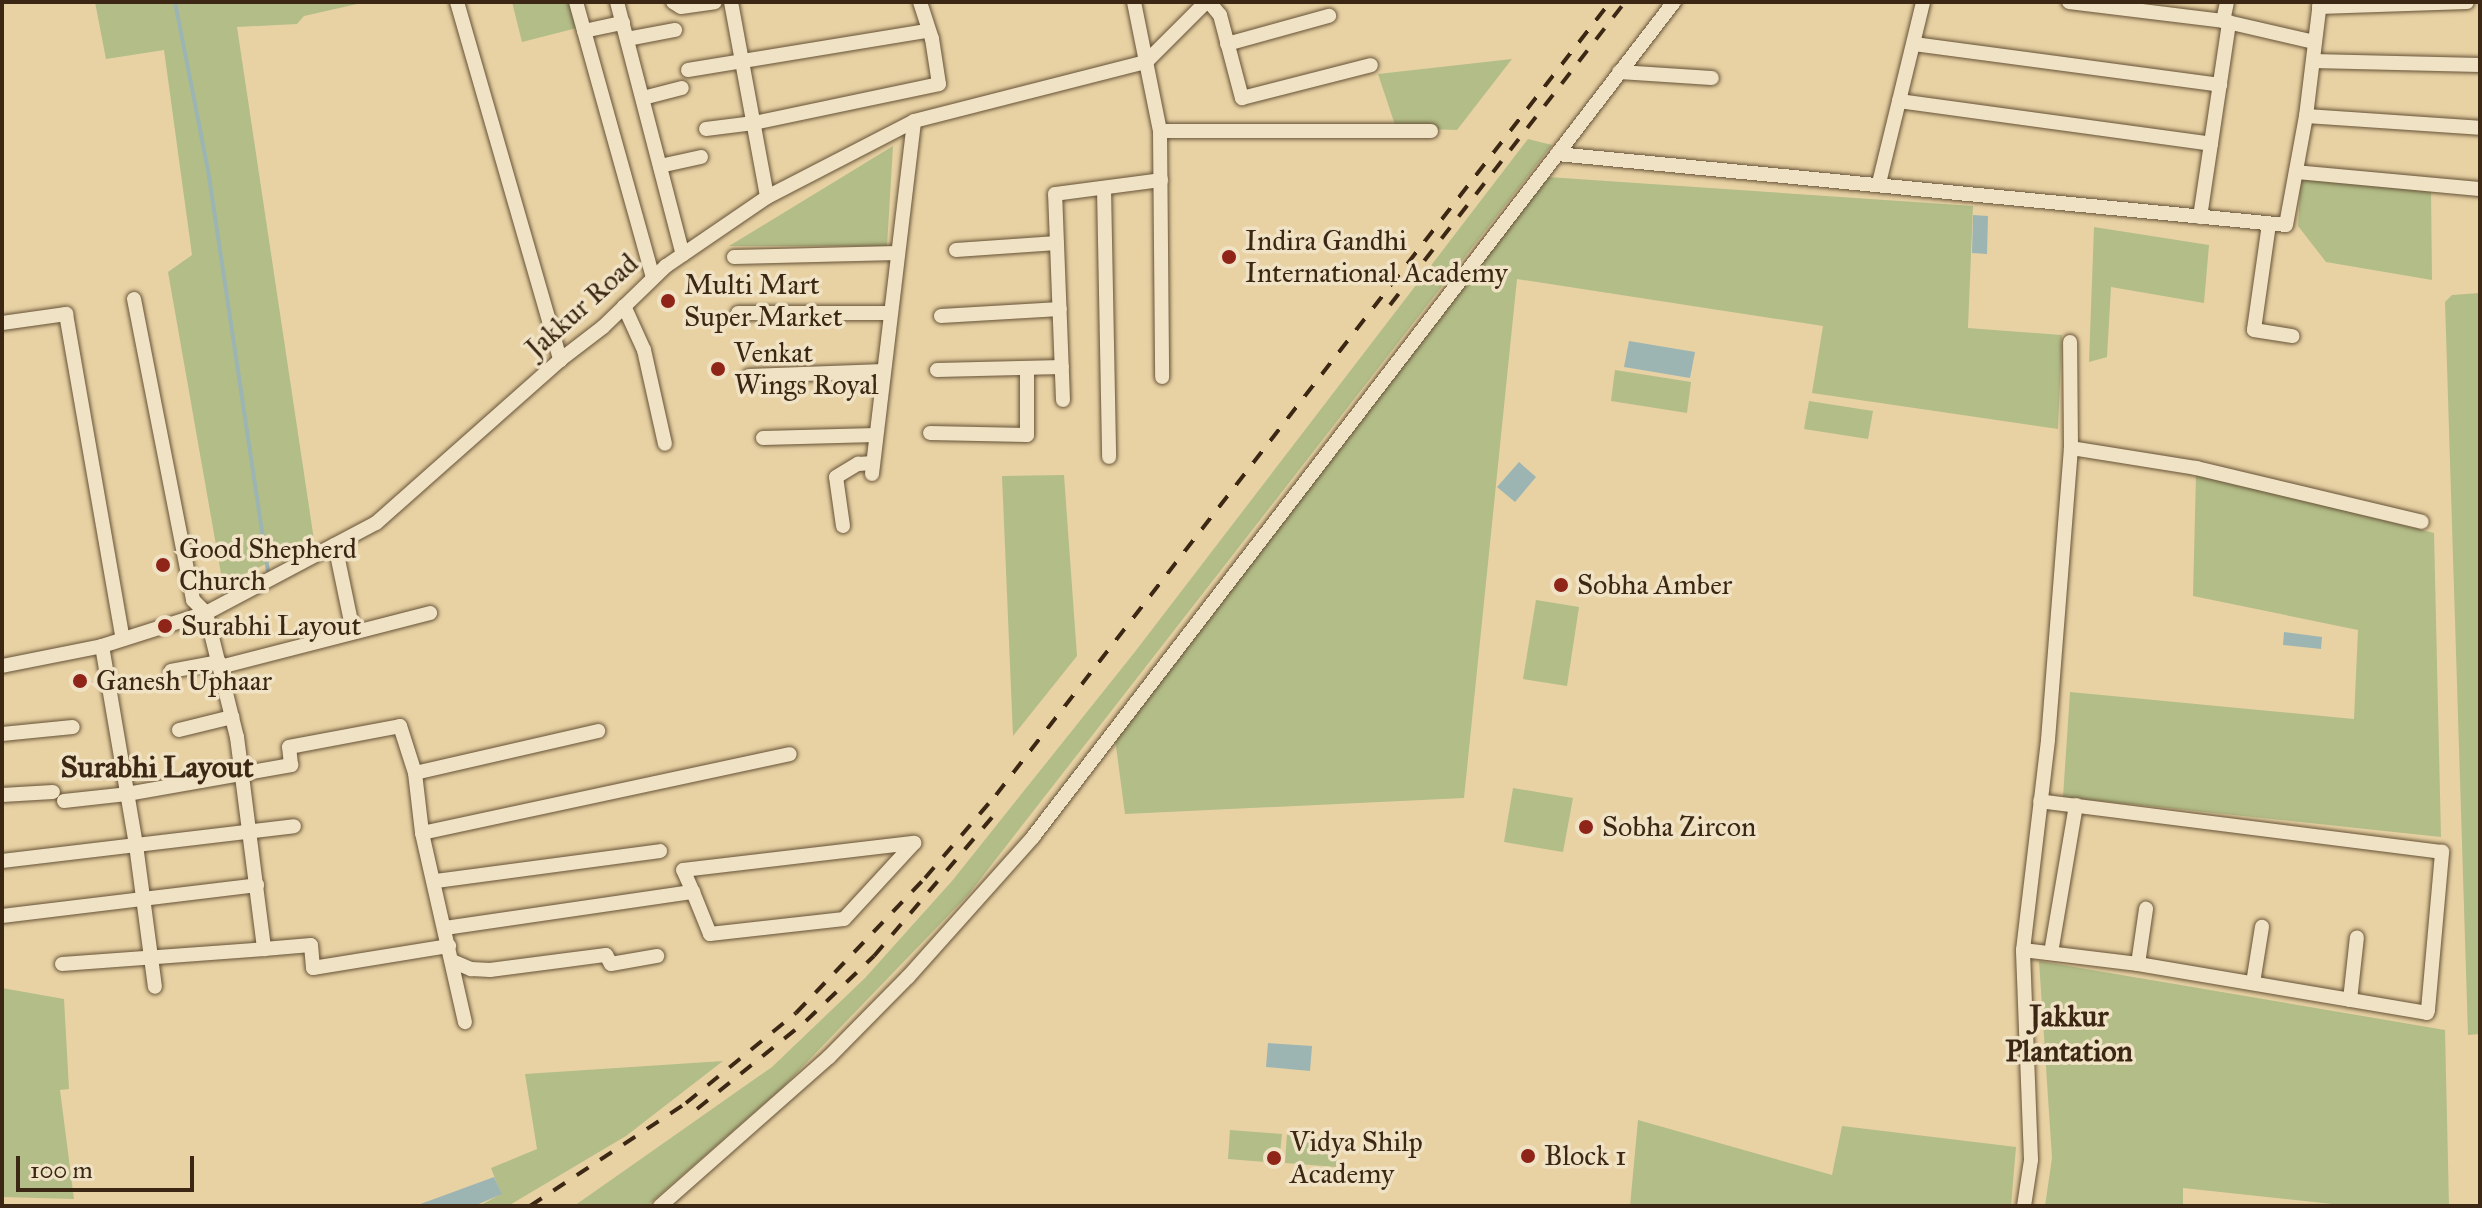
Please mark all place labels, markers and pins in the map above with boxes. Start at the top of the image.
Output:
place label: Indira Gandhi International Academy [1245,224,1508,290]
marker: Indira Gandhi International Academy [1220,248,1238,266]
place label: Multi Mart Super Market [684,268,843,334]
marker: Multi Mart Super Market [659,292,677,310]
place label: Venkat Wings Royal [734,336,879,402]
marker: Venkat Wings Royal [709,360,727,378]
place label: Good Shepherd Church [179,532,357,598]
marker: Good Shepherd Church [154,556,172,574]
place label: Sobha Amber [1577,568,1732,602]
marker: Sobha Amber [1552,576,1570,594]
place label: Surabhi Layout [181,609,361,643]
marker: Surabhi Layout [156,617,174,635]
place label: Ganesh Uphaar [96,664,272,698]
marker: Ganesh Uphaar [71,672,89,690]
place label: Sobha Zircon [1602,810,1756,844]
marker: Sobha Zircon [1577,818,1595,836]
place label: Vidya Shilp Academy [1290,1125,1423,1191]
place label: Block 1 [1544,1139,1626,1173]
marker: Block 1 [1519,1147,1537,1165]
marker: Vidya Shilp Academy [1265,1149,1283,1167]

